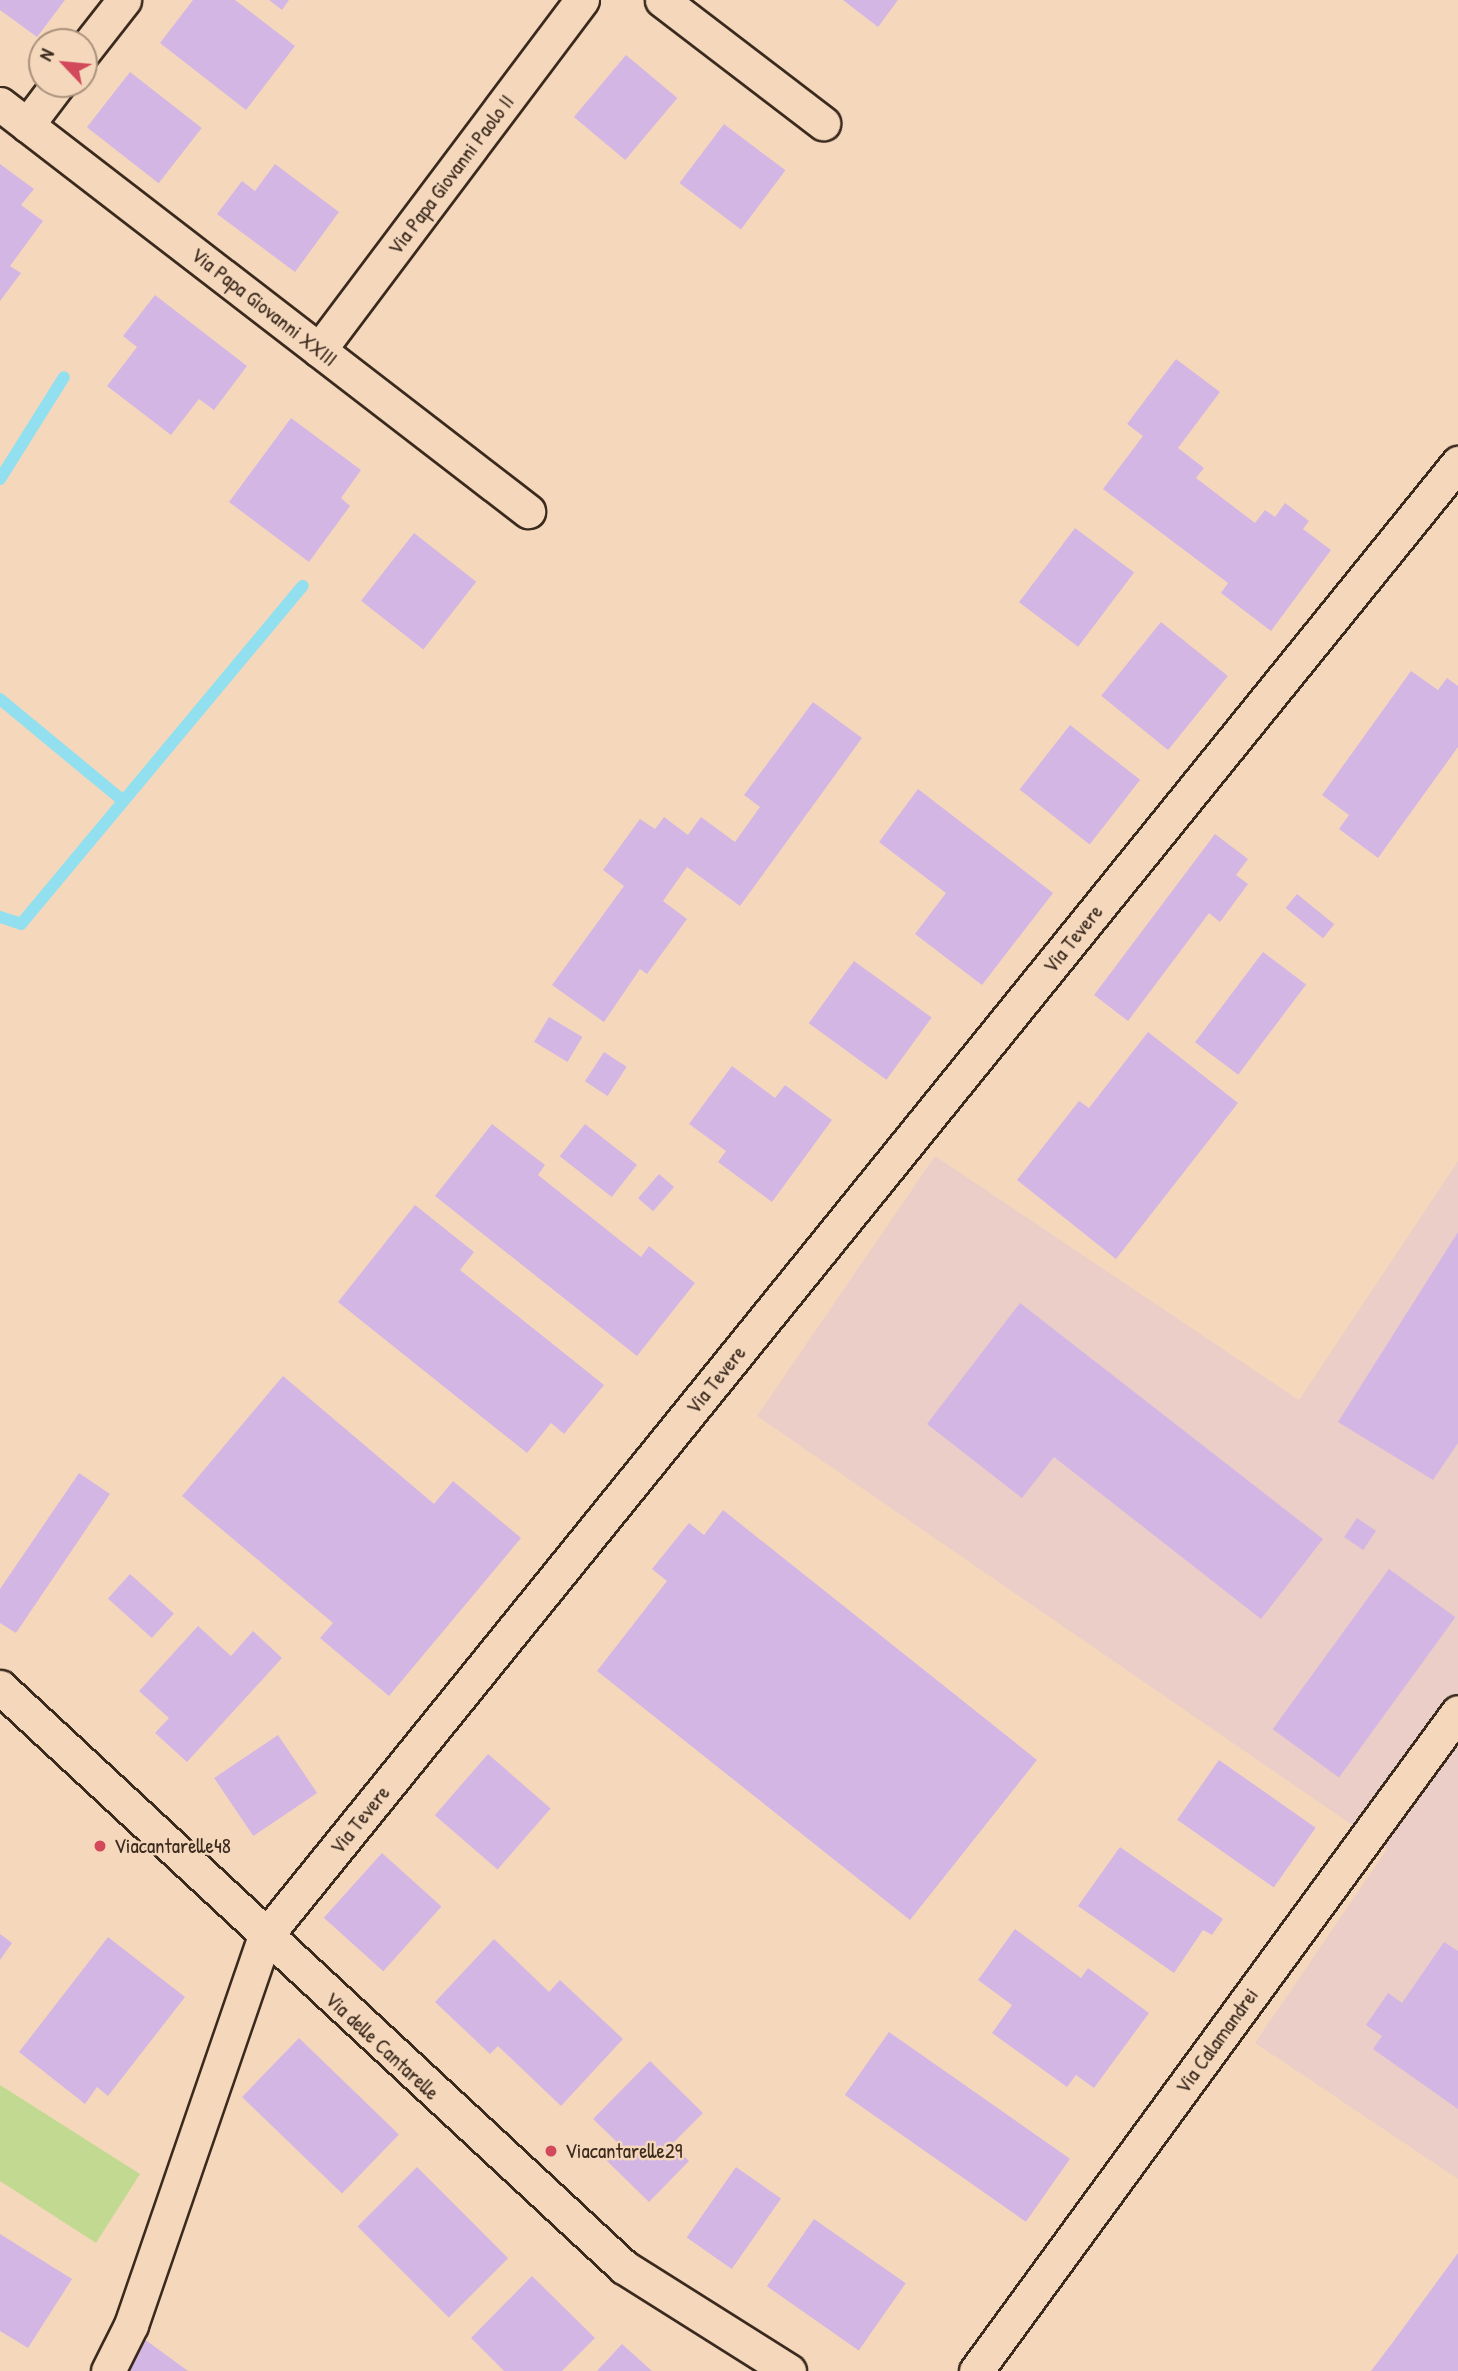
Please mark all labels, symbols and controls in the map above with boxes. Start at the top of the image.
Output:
north arrow [28,28,98,98]
text: N [32,44,60,65]
street label: Via Papa Giovanni Paolo II [383,90,519,260]
street label: Via Papa Giovanni XXIII [186,242,342,372]
street label: Via Tevere [1038,900,1108,978]
street label: Via Tevere [681,1341,751,1419]
street label: Via Tevere [325,1781,395,1859]
place label: Viacantarelle48 [114,1833,231,1859]
marker: Viacantarelle48 [92,1838,108,1854]
street label: Via Calamandrei [1170,1983,1264,2099]
street label: Via delle Cantarelle [320,1987,444,2105]
place label: Viacantarelle29 [565,2138,682,2164]
marker: Viacantarelle29 [543,2143,559,2159]

